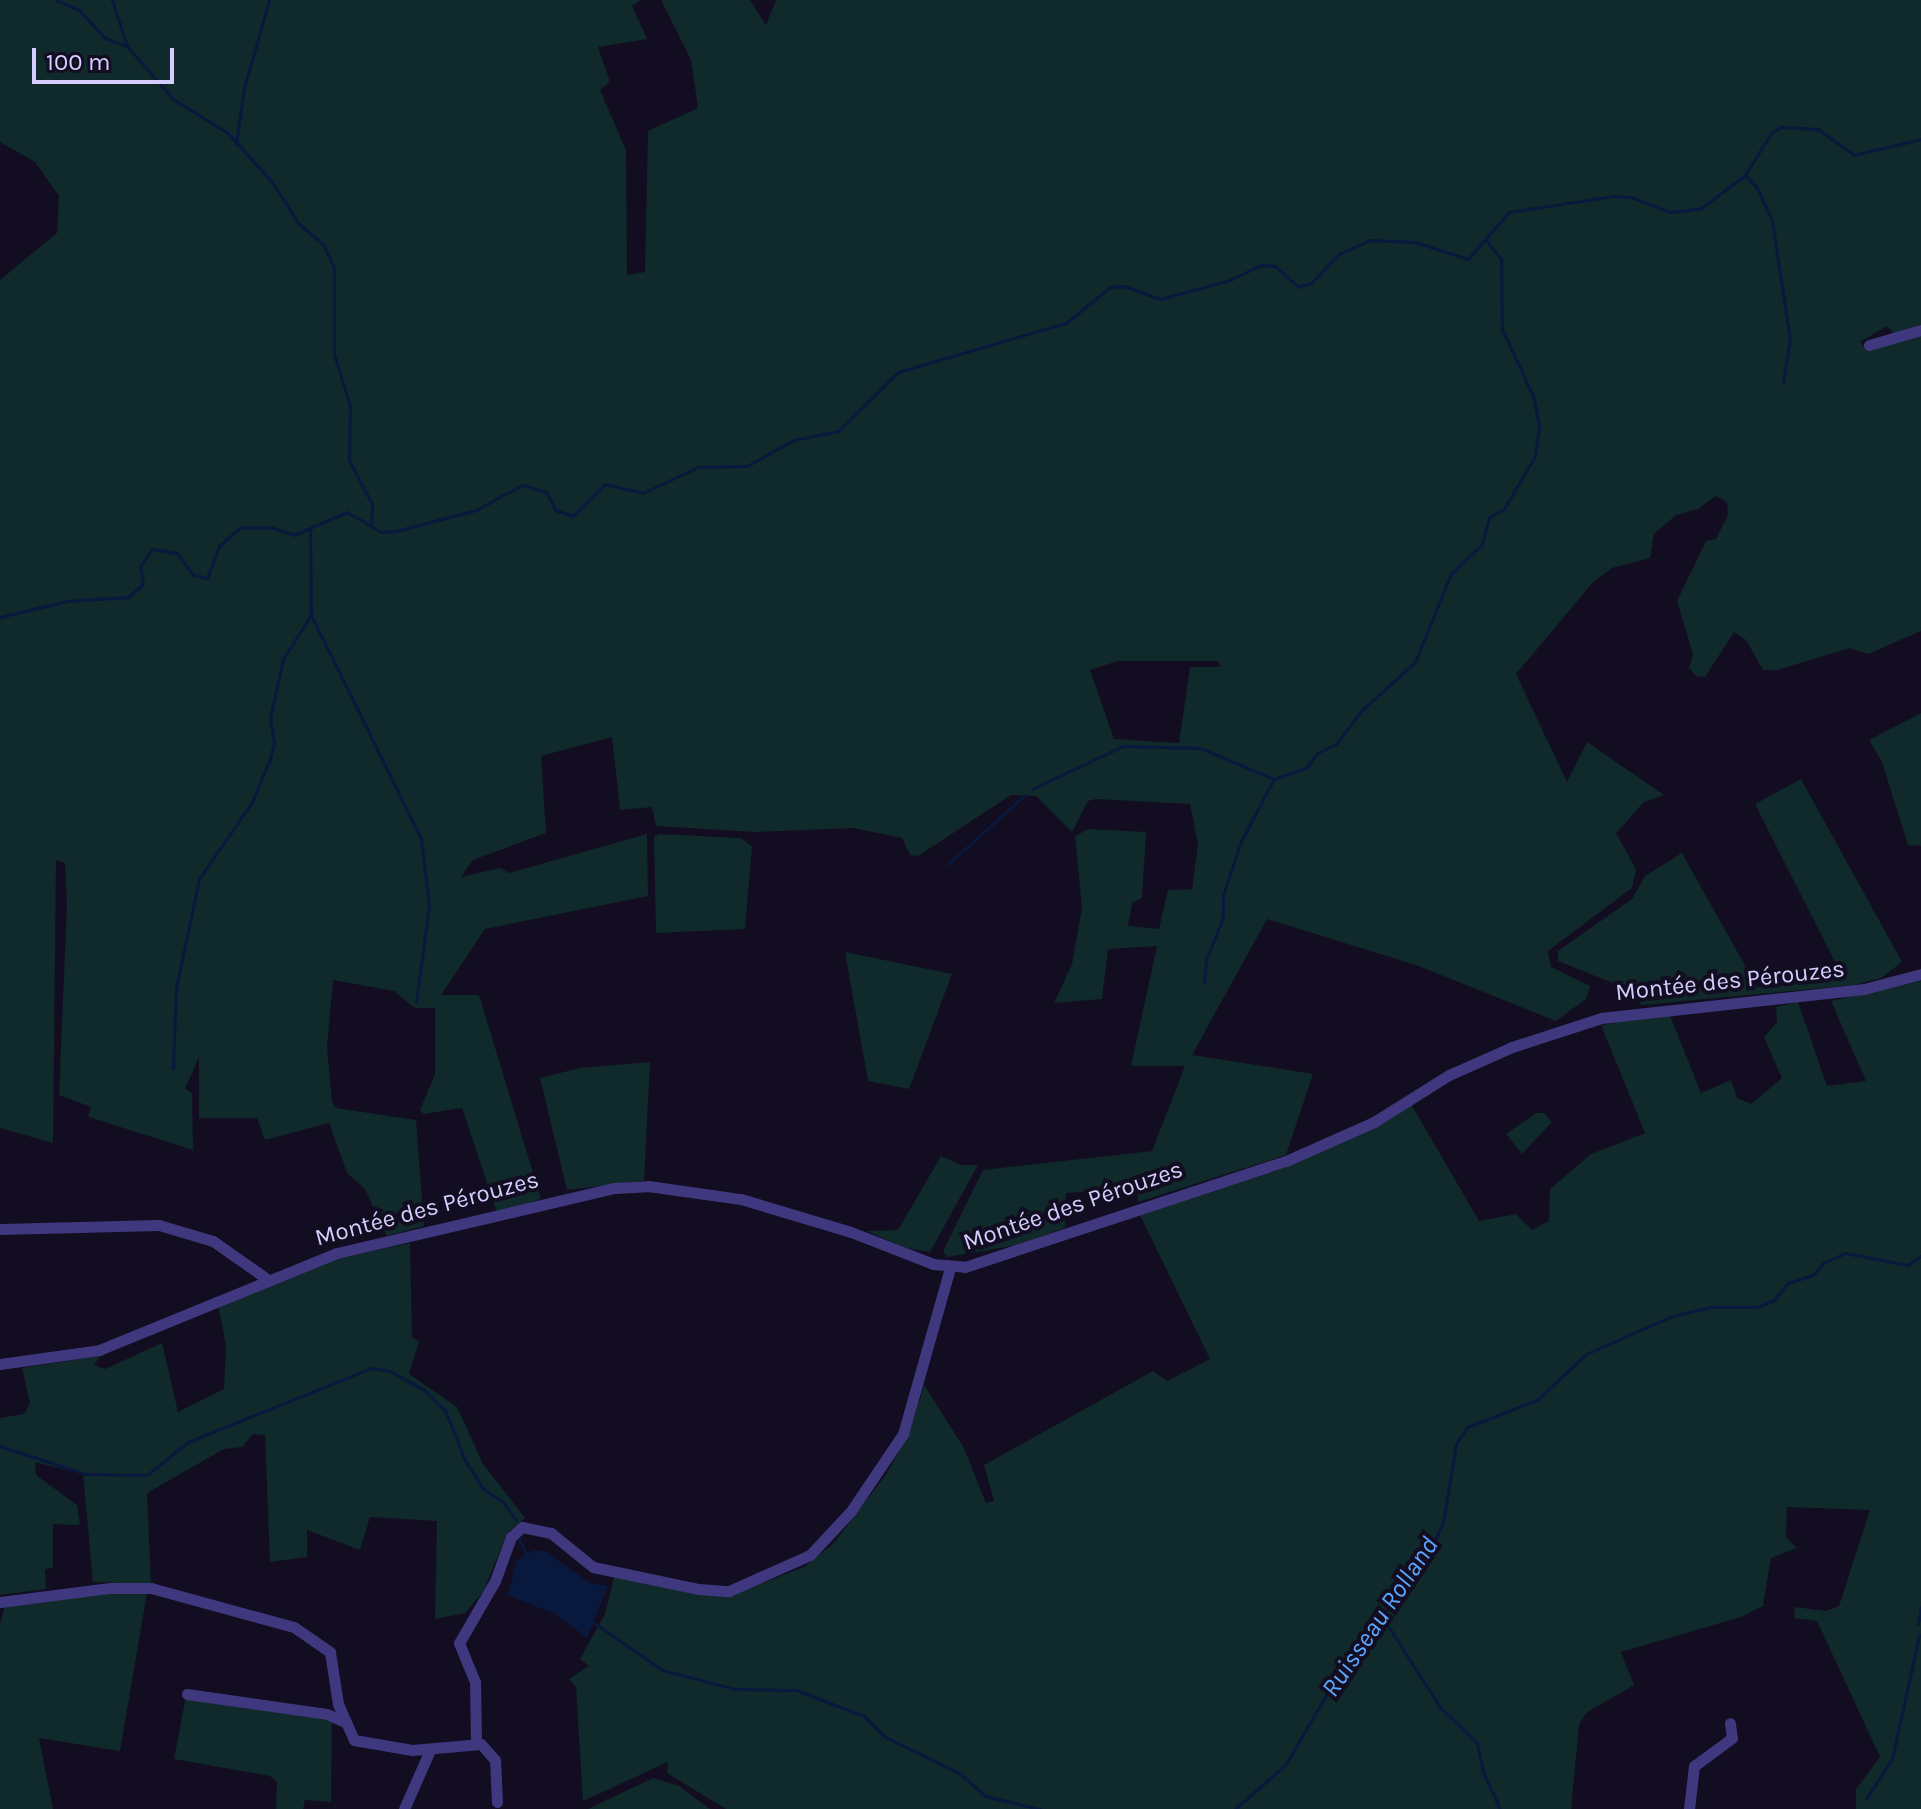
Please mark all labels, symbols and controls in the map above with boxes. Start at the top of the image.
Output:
scale bar [36,32,178,82]
text: 100 m [46,48,111,76]
street label: Montée des Pérouzes [1614,955,1846,1007]
street label: Montée des Pérouzes [959,1155,1187,1257]
street label: Montée des Pérouzes [312,1165,542,1253]
water label: Ruisseau Rolland [1315,1531,1445,1703]

